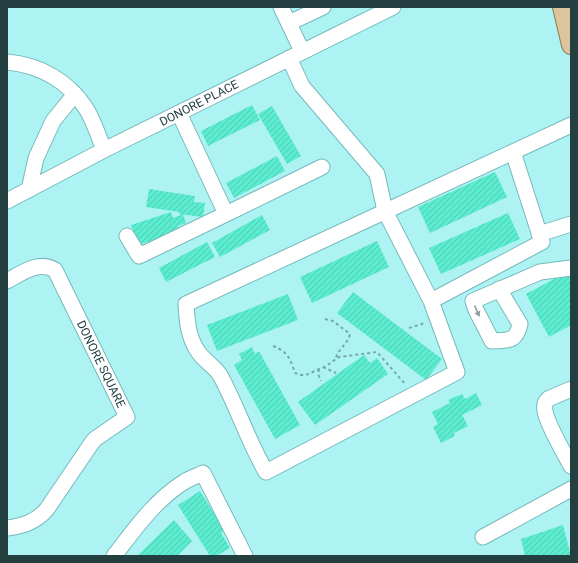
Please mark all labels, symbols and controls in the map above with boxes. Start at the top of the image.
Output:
street label: DONORE PLACE [157,77,241,129]
one-way arrow [474,305,480,316]
street label: DONORE SQUARE [74,318,128,410]

